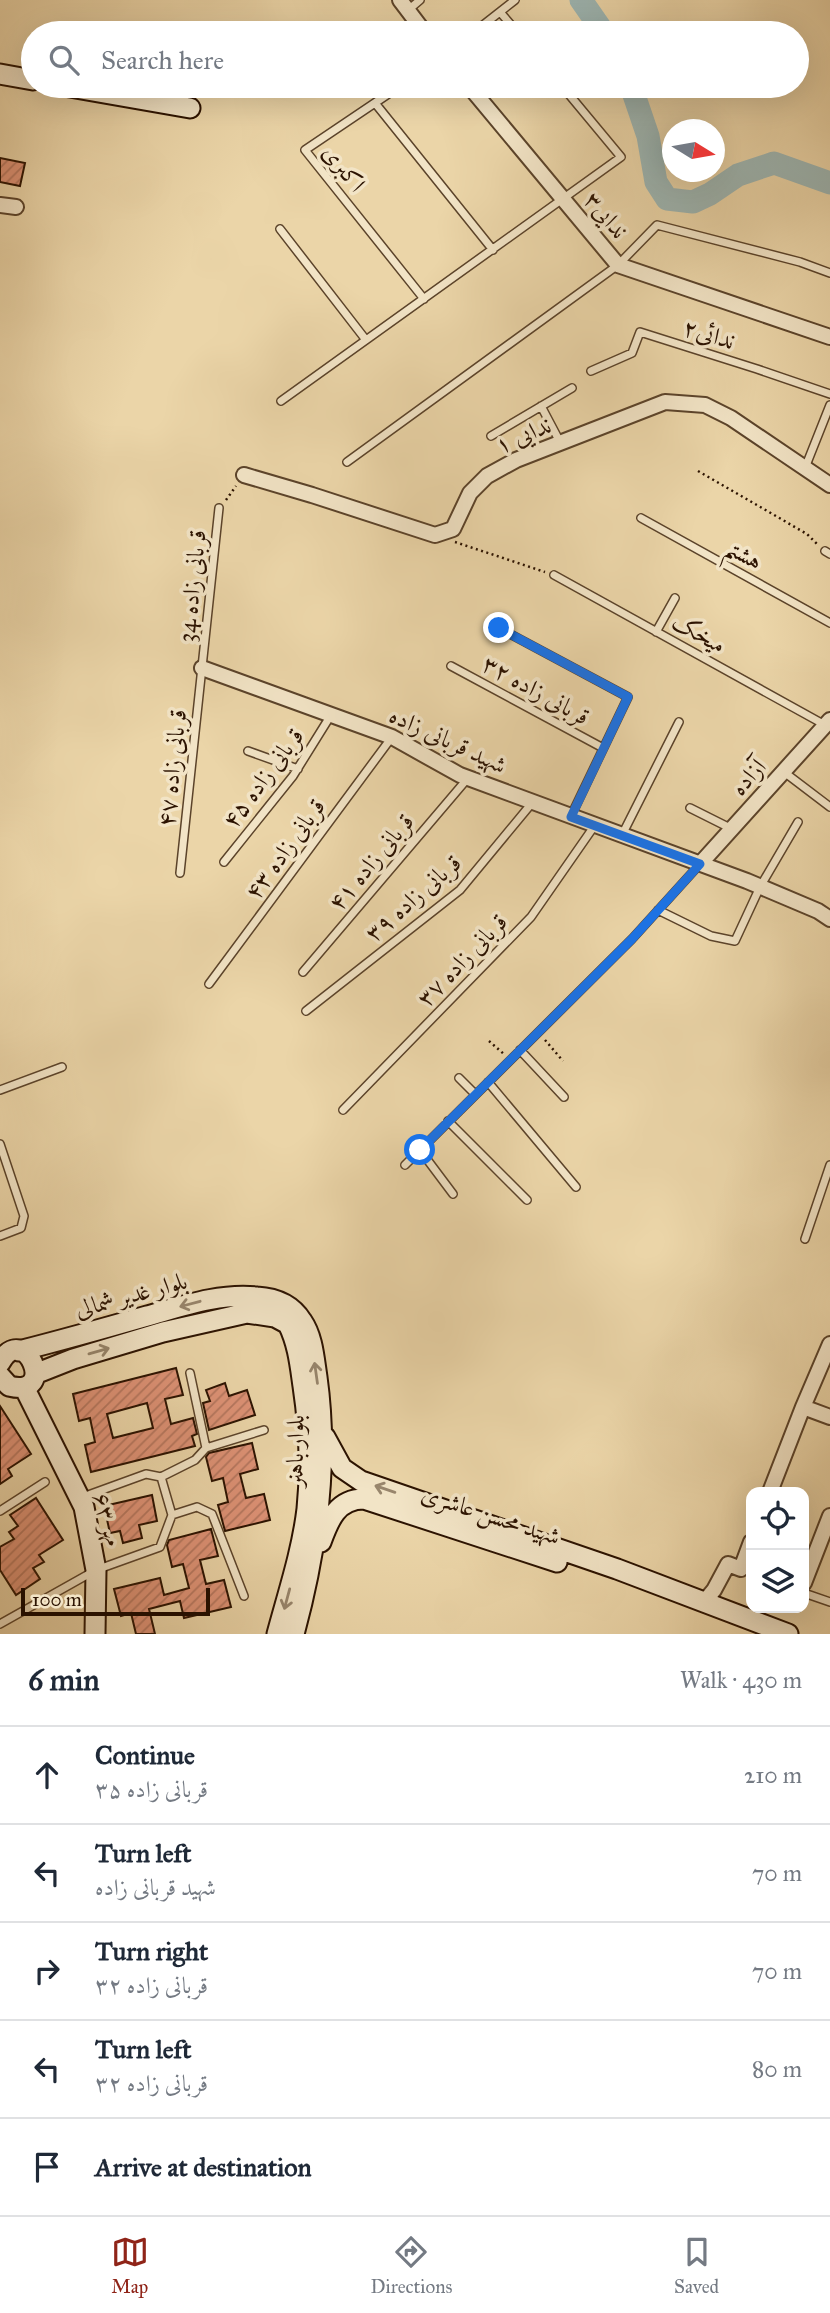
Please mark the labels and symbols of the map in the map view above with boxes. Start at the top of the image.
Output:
north arrow [662,119,725,182]
street label: اکبری [316,138,372,198]
street label: ندایی۳ [578,185,634,245]
street label: ندائی۲ [680,312,738,356]
street label: ندایی ۱ [491,410,555,460]
street label: قربانی زاده 34 [171,528,213,644]
street label: هشتم [716,532,768,584]
street label: میخک [667,606,731,660]
route end [483,612,514,643]
street label: قربانی زاده ۳۲ [477,648,595,732]
street label: شهید قربانی زاده [384,700,512,780]
street label: قربانی زاده ۴۷ [151,708,193,828]
street label: قربانی زاده ۴۵ [216,722,310,834]
street label: آزاده [724,750,774,802]
street label: قربانی زاده ۴۳ [238,793,332,905]
street label: قربانی زاده ۴۱ [322,807,420,917]
street label: قربانی زاده ۳۹ [359,848,467,948]
street label: قربانی زاده ۳۷ [410,907,514,1013]
route start [404,1134,435,1165]
street label: بلوار غدیر شمالی [72,1266,190,1324]
one-way arrow [179,1299,201,1312]
one-way arrow [88,1343,110,1356]
one-way arrow [309,1362,322,1385]
street label: بلوار باهنر [279,1415,311,1490]
street label: شهید محسن عاشری [417,1478,564,1553]
one-way arrow [375,1482,397,1494]
street label: مهر ۶۳ [87,1489,129,1549]
scale bar [21,1585,210,1617]
one-way arrow [280,1587,293,1609]

